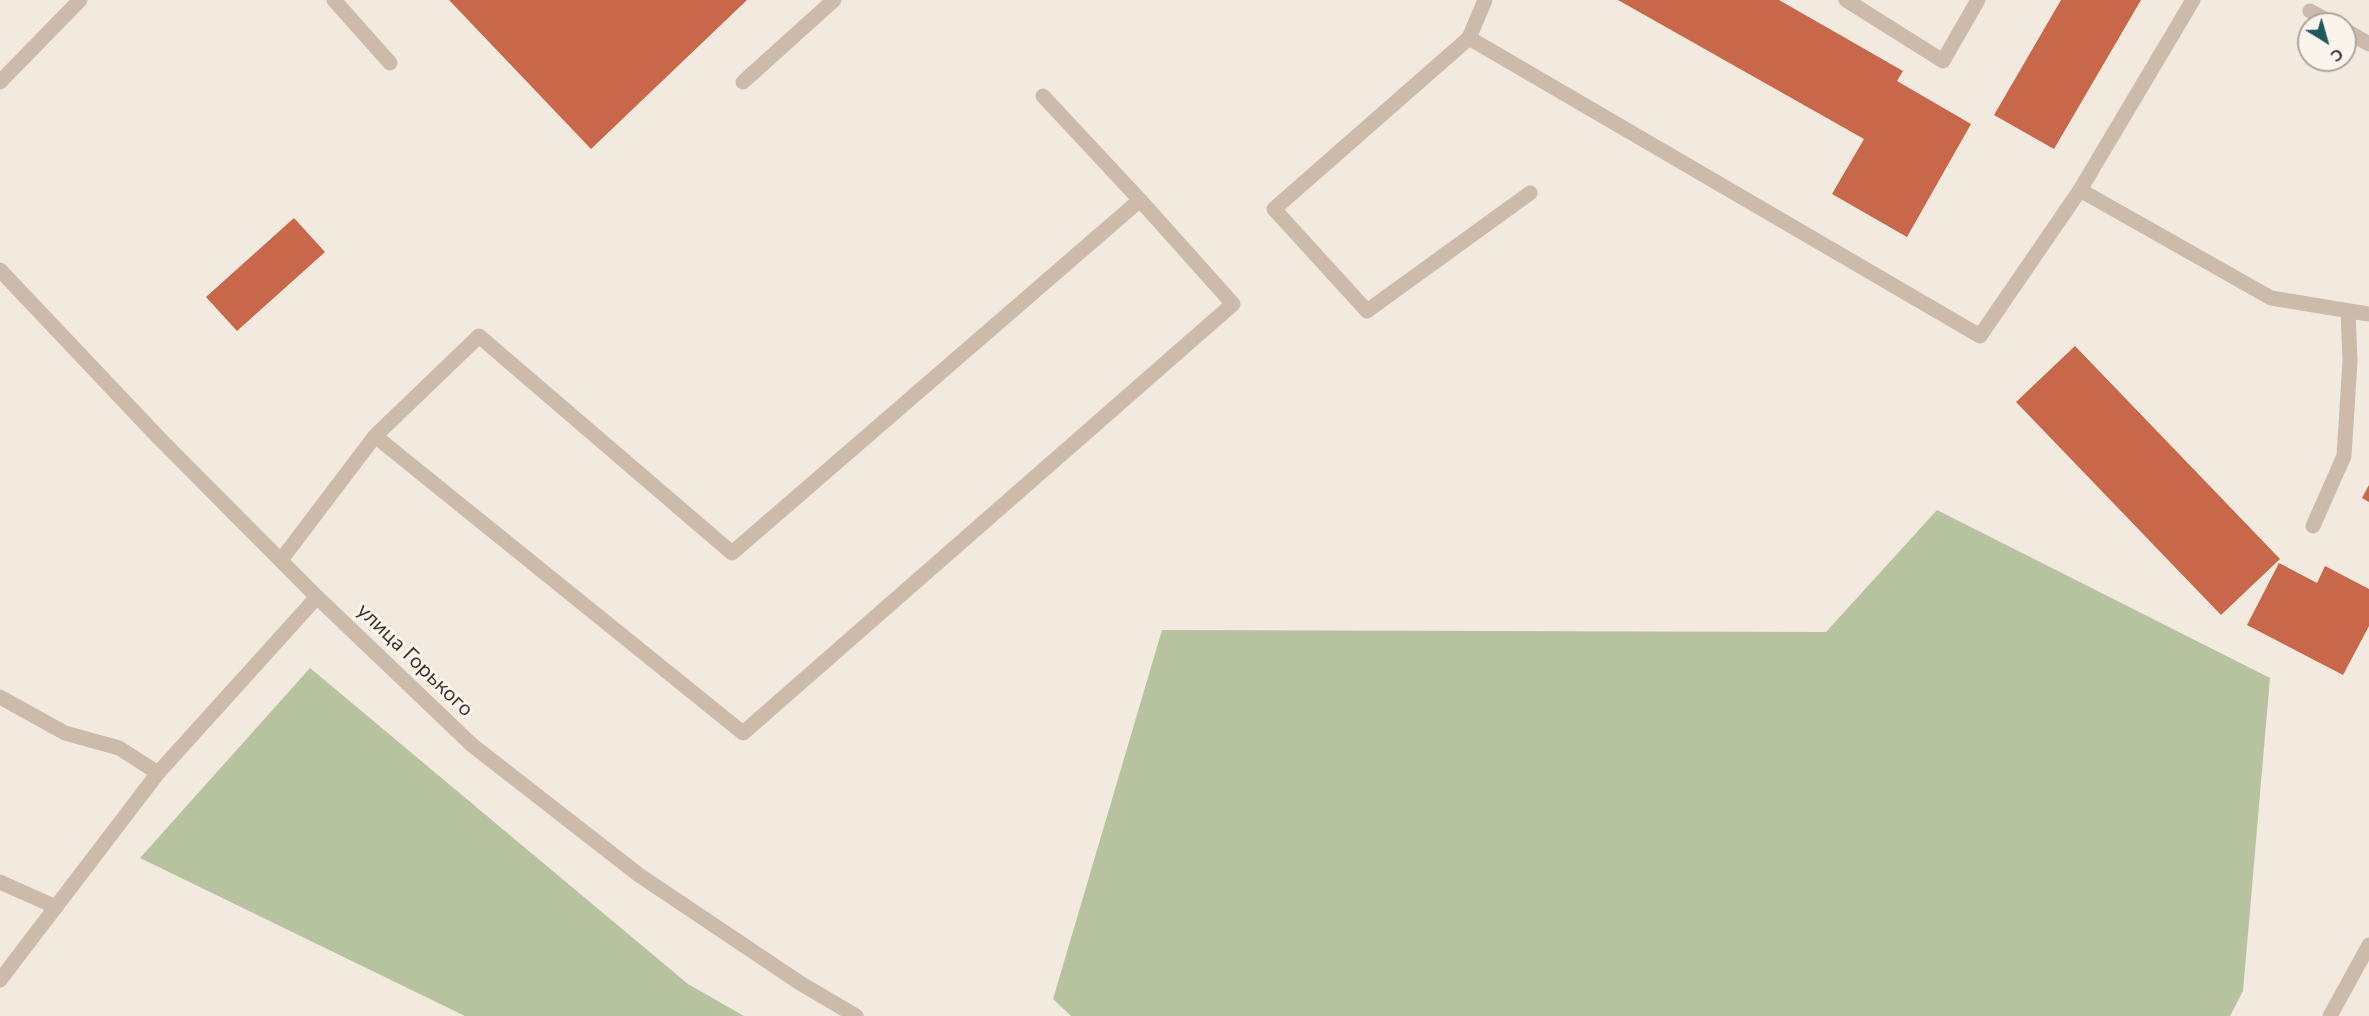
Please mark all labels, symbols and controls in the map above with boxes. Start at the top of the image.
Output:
north arrow [2297,12,2357,72]
text: С [2326,43,2348,67]
street label: улица Горького [350,599,478,723]

